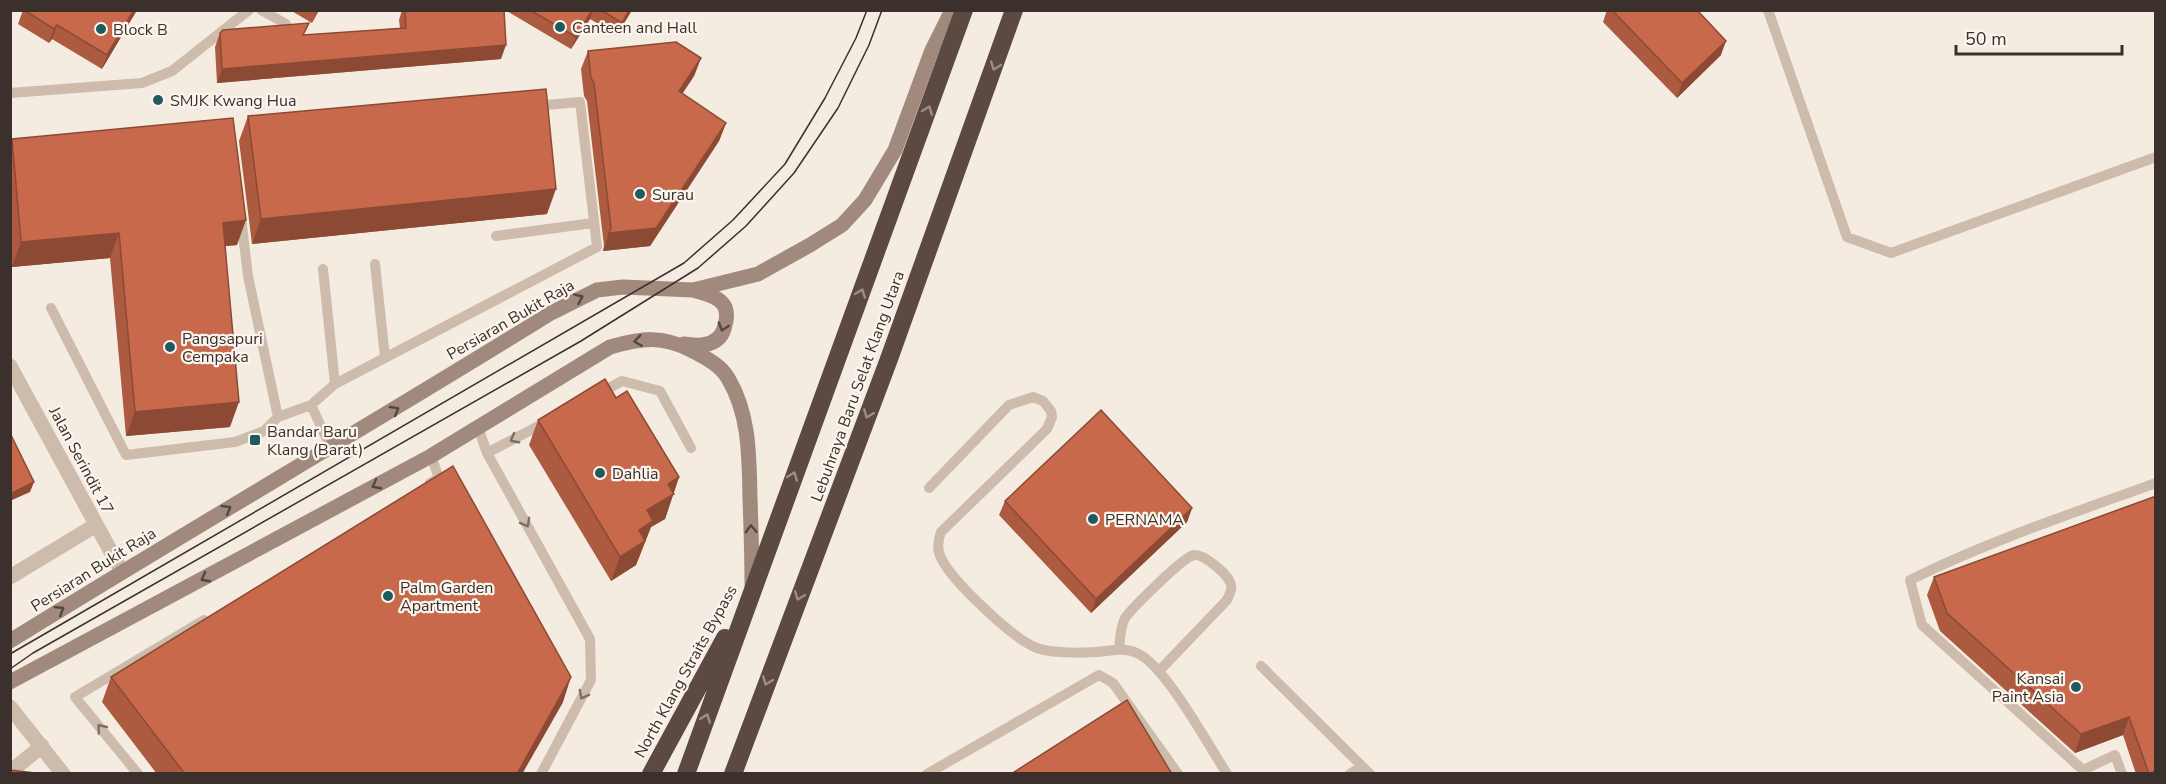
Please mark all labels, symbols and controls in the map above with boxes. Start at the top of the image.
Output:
place label: Canteen and Hall [572,17,697,39]
scale bar [1956,18,2122,56]
place label: Block B [113,19,168,41]
marker: Canteen and Hall [553,20,567,34]
marker: Block B [94,22,108,36]
text: 50 m [1965,27,2007,51]
one-way arrow [989,60,1002,70]
place label: SMJK Kwang Hua [170,90,296,112]
marker: SMJK Kwang Hua [151,93,165,107]
one-way arrow [920,105,933,116]
place label: Surau [652,184,694,206]
marker: Surau [633,187,647,201]
street label: Lebuhraya Baru Selat Klang Utara [806,268,910,505]
street label: Persiaran Bukit Raja [443,274,578,365]
one-way arrow [853,288,866,299]
one-way arrow [573,294,584,306]
one-way arrow [718,321,731,331]
place label: Pangsapuri Cempaka [182,328,263,368]
one-way arrow [633,334,642,346]
marker: Pangsapuri Cempaka [163,340,177,354]
street label: Jalan Serindit 17 [43,402,119,518]
one-way arrow [389,406,399,417]
one-way arrow [863,408,876,419]
place label: Bandar Baru Klang (Barat) [267,421,363,461]
one-way arrow [510,432,520,443]
marker: Bandar Baru Klang (Barat) [248,433,262,447]
place label: Dahlia [612,463,658,485]
marker: Dahlia [593,466,607,480]
one-way arrow [786,471,799,482]
one-way arrow [372,478,383,489]
one-way arrow [221,504,231,516]
place label: PERNAMA [1105,509,1184,531]
marker: PERNAMA [1086,512,1100,526]
one-way arrow [519,517,530,527]
street label: Persiaran Bukit Raja [27,522,160,617]
one-way arrow [745,525,757,534]
one-way arrow [200,571,211,582]
place label: Palm Garden Apartment [400,577,493,617]
street label: North Klang Straits Bypass [629,581,743,762]
marker: Palm Garden Apartment [381,589,395,603]
one-way arrow [794,591,807,601]
one-way arrow [54,606,64,618]
place label: Kansai Paint Asia [1992,668,2064,708]
one-way arrow [762,675,775,686]
marker: Kansai Paint Asia [2069,680,2083,694]
one-way arrow [579,689,590,699]
one-way arrow [698,714,711,724]
one-way arrow [97,724,108,735]

